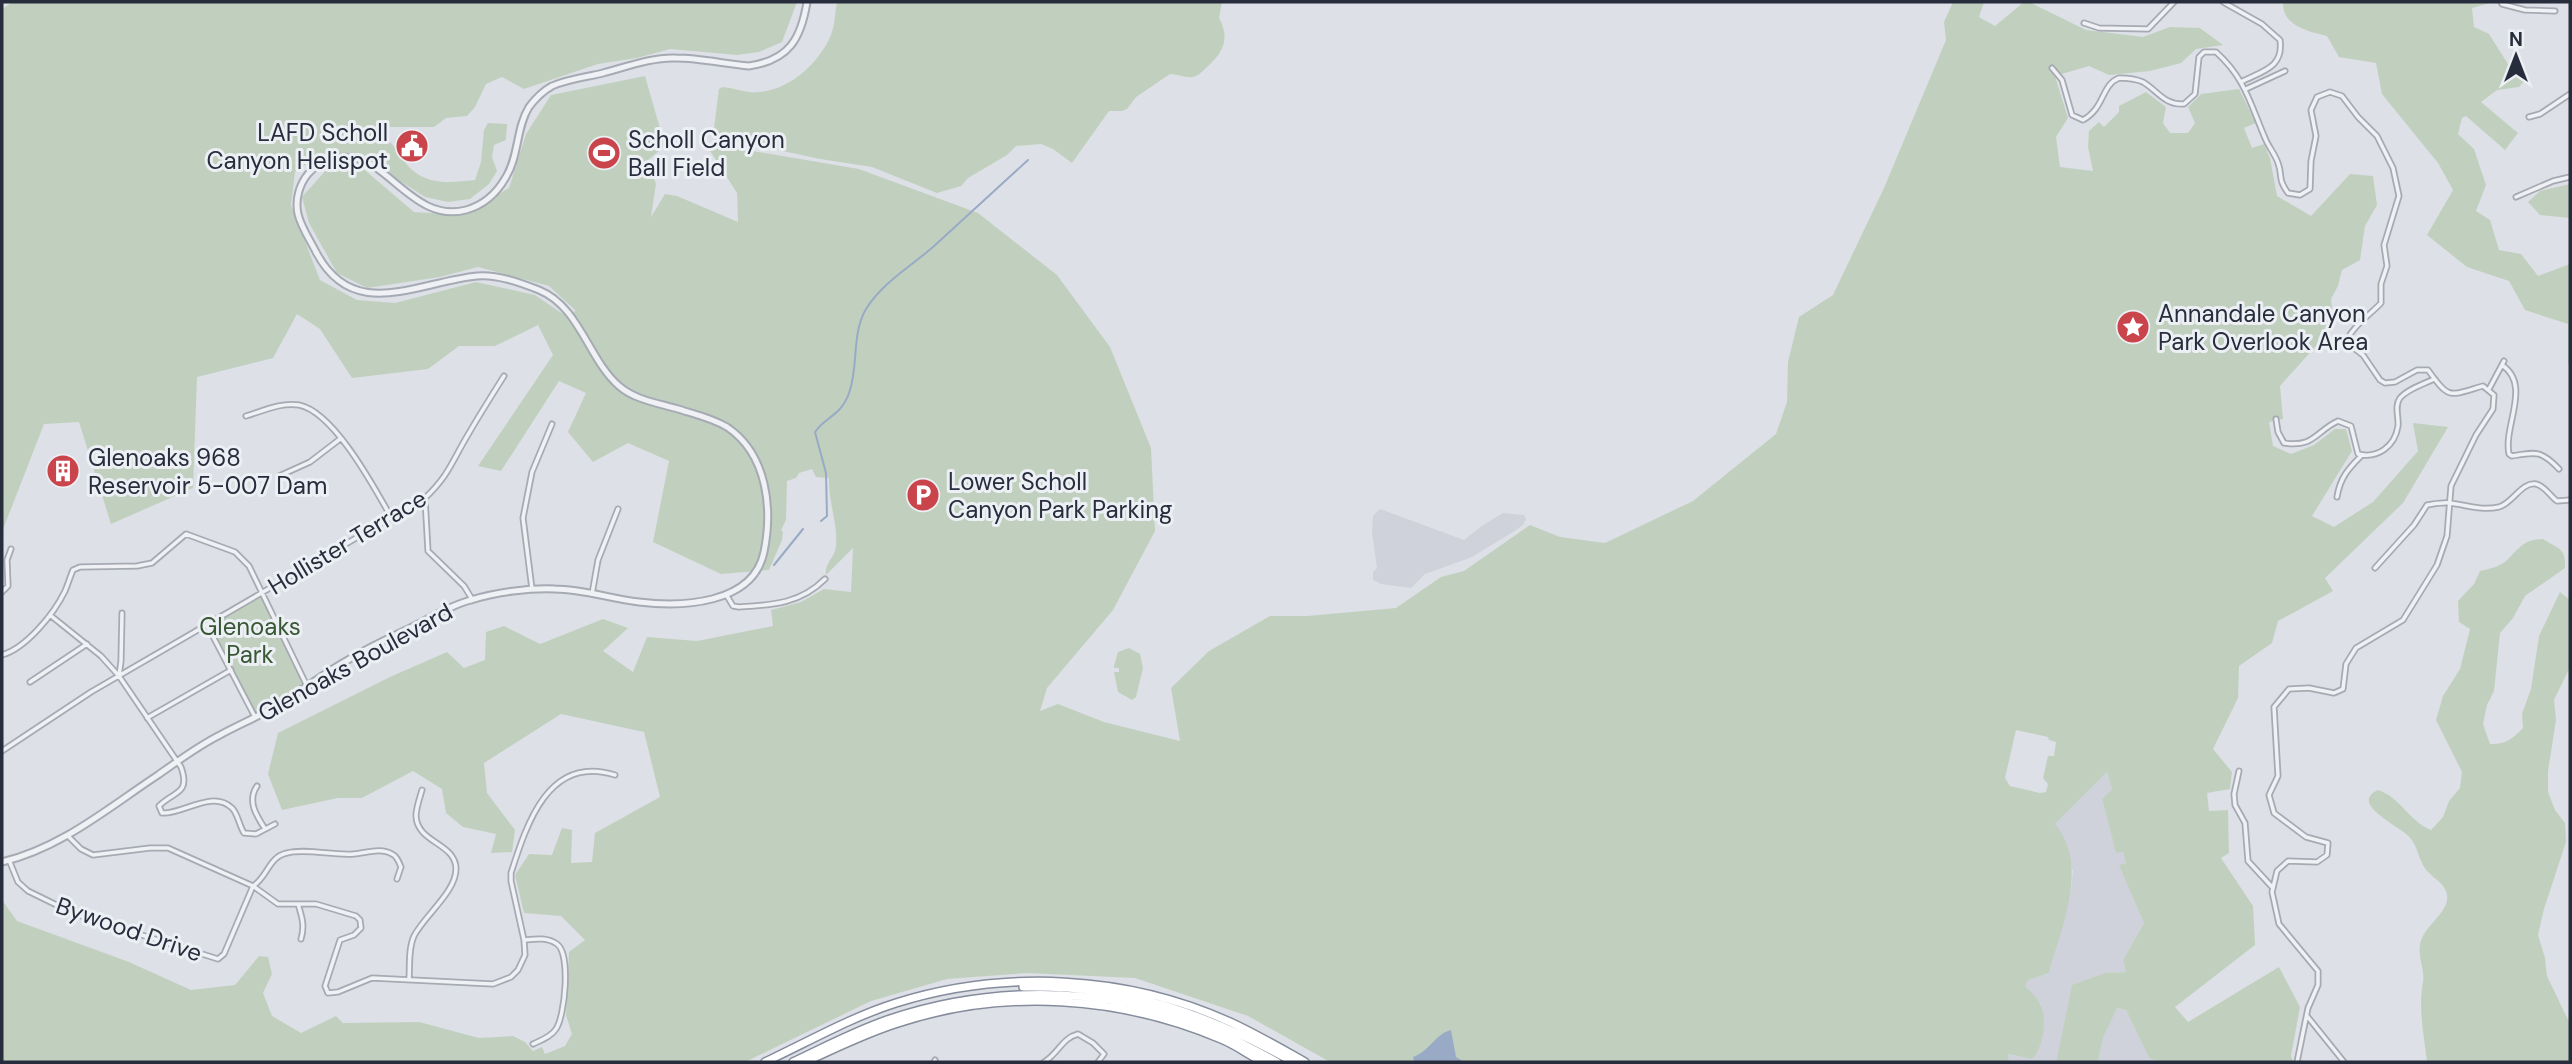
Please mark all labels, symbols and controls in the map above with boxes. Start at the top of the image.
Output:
north arrow [2481,21,2551,91]
text: N [2509,27,2523,52]
place label: LAFD Scholl Canyon Helispot [206,117,388,176]
place label: Scholl Canyon Ball Field [628,124,785,183]
public building icon: LAFD Scholl Canyon Helispot [393,127,431,165]
sports icon: Scholl Canyon Ball Field [585,134,623,172]
place label: Annandale Canyon Park Overlook Area [2158,298,2368,357]
place icon: Annandale Canyon Park Overlook Area [2114,308,2152,346]
place label: Glenoaks 968 Reservoir 5-007 Dam [88,442,327,501]
building icon: Glenoaks 968 Reservoir 5-007 Dam [44,452,82,490]
place label: Lower Scholl Canyon Park Parking [948,466,1172,525]
parking icon: Lower Scholl Canyon Park Parking [904,476,942,514]
street label: Hollister Terrace [262,482,432,602]
street label: Glenoaks Boulevard [252,596,458,728]
park label: Glenoaks Park [199,611,301,670]
street label: Bywood Drive [52,890,206,968]

